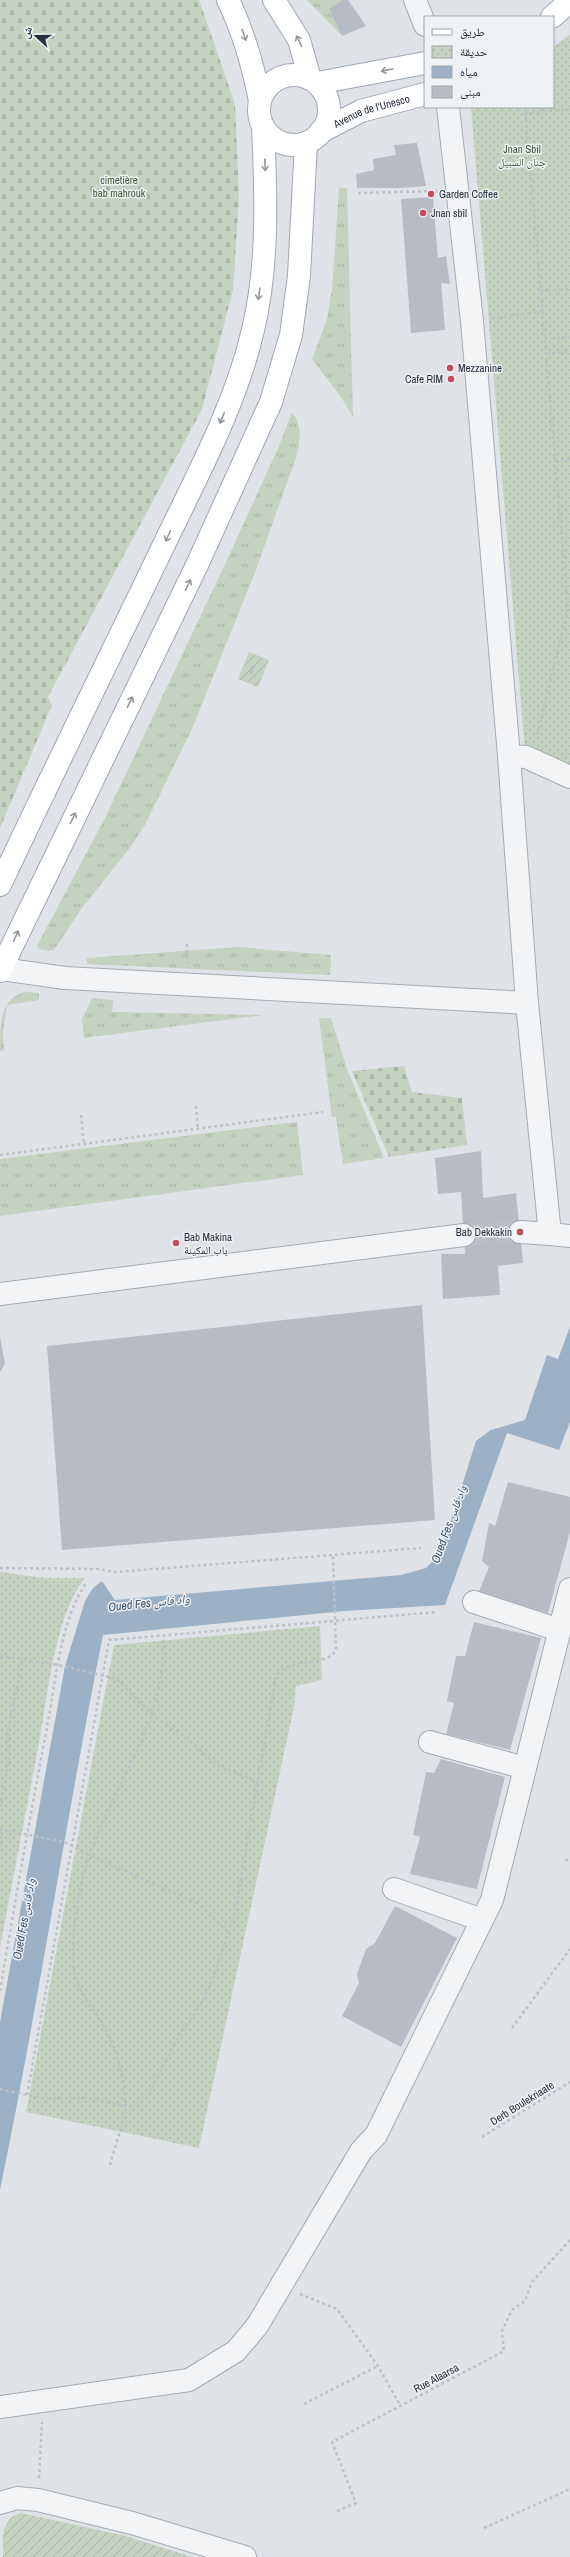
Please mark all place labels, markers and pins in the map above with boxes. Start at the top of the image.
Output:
place label: Garden Coffee [439,187,498,201]
marker: Garden Coffee [426,189,436,199]
place label: Jnan sbil [431,206,467,220]
marker: Jnan sbil [418,208,428,218]
place label: Mezzanine [458,361,502,375]
marker: Mezzanine [445,363,455,373]
place label: Cafe RIM [405,372,443,386]
marker: Cafe RIM [446,374,456,384]
place label: Bab Dekkakin [456,1225,512,1239]
marker: Bab Dekkakin [515,1227,525,1237]
place label: Bab Makina باب المكينة [184,1230,232,1257]
marker: Bab Makina باب المكينة [171,1238,181,1248]

